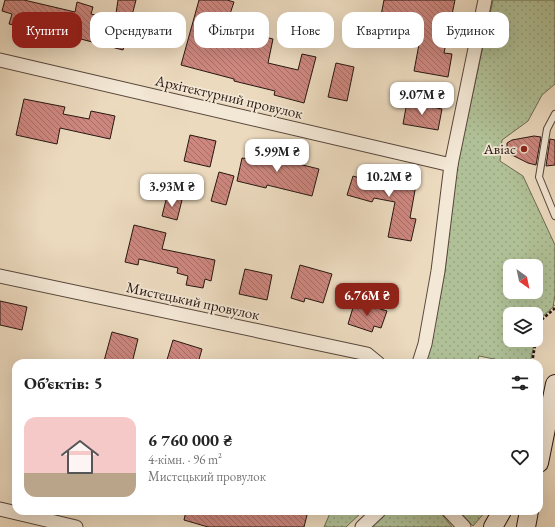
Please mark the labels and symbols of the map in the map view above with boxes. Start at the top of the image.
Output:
street label: Архітектурний провулок [152,70,305,123]
pin: 9.07M ₴ [385,82,459,116]
pin: 5.99M ₴ [240,139,314,173]
place label: Авіас [482,139,516,158]
marker: Авіас [519,144,529,154]
pin: 10.2M ₴ [352,164,426,198]
pin: 3.93M ₴ [135,174,209,208]
north arrow [503,259,543,299]
street label: Мистецький провулок [125,277,262,324]
pin: 6.76M ₴ [330,283,404,317]

